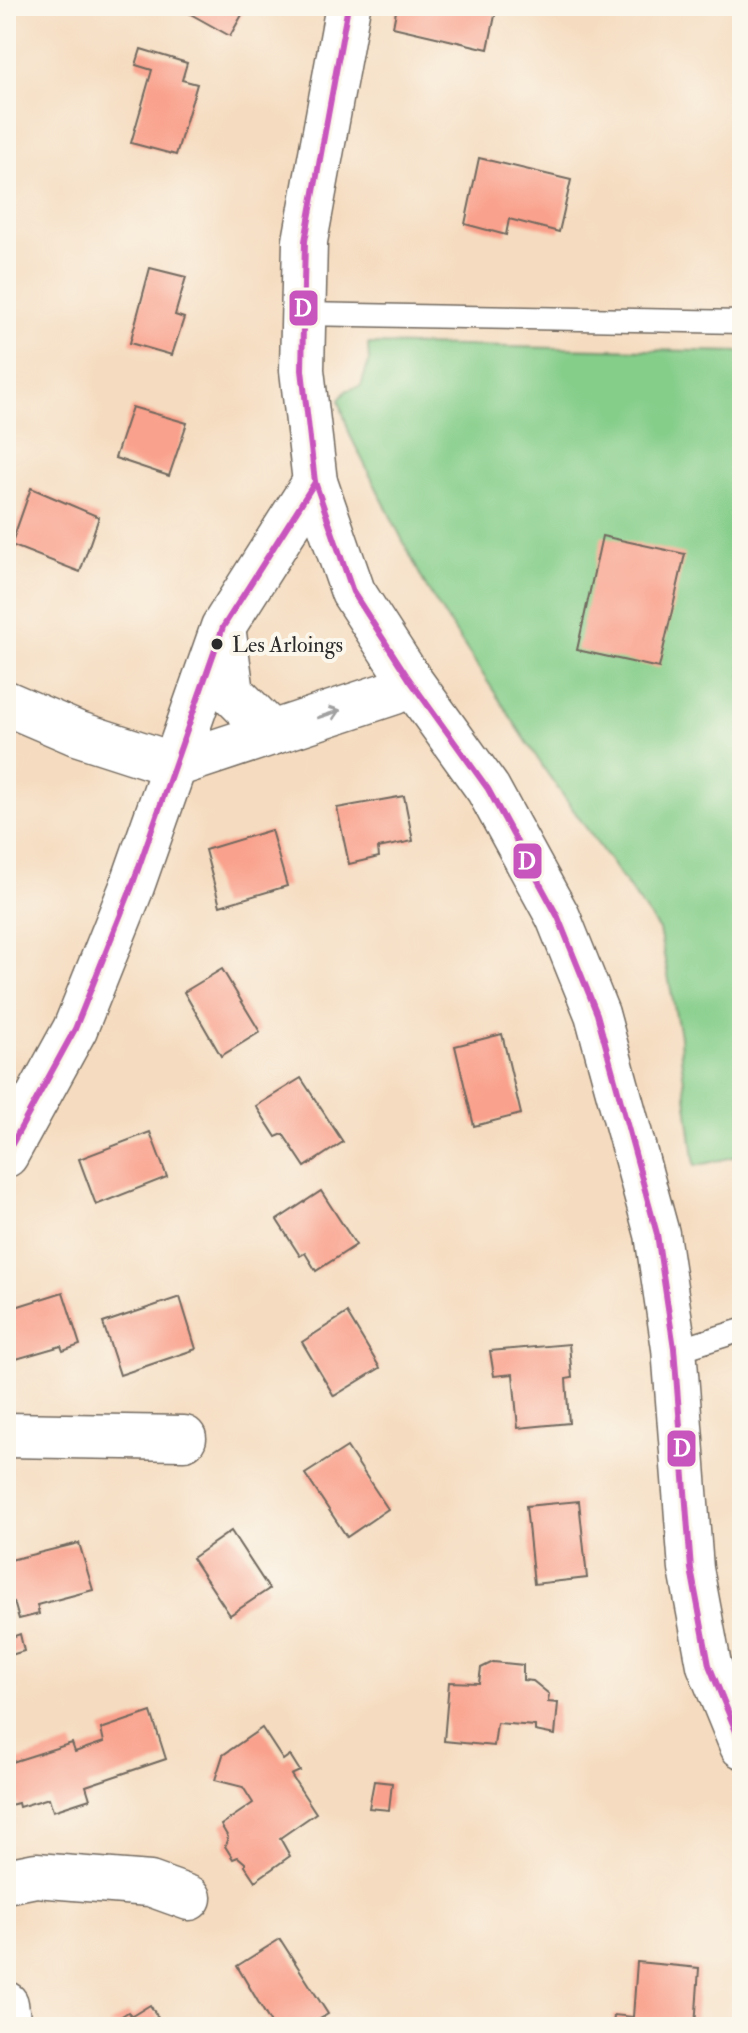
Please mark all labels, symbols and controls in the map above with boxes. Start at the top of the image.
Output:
line badge: D [288,289,319,327]
text: D [294,295,312,323]
place label: Les Arloings [232,631,343,659]
marker: Les Arloings [209,636,225,652]
one-way arrow [316,705,341,720]
line badge: D [512,842,543,880]
text: D [518,848,536,876]
line badge: D [666,1429,697,1468]
text: D [673,1435,691,1463]

